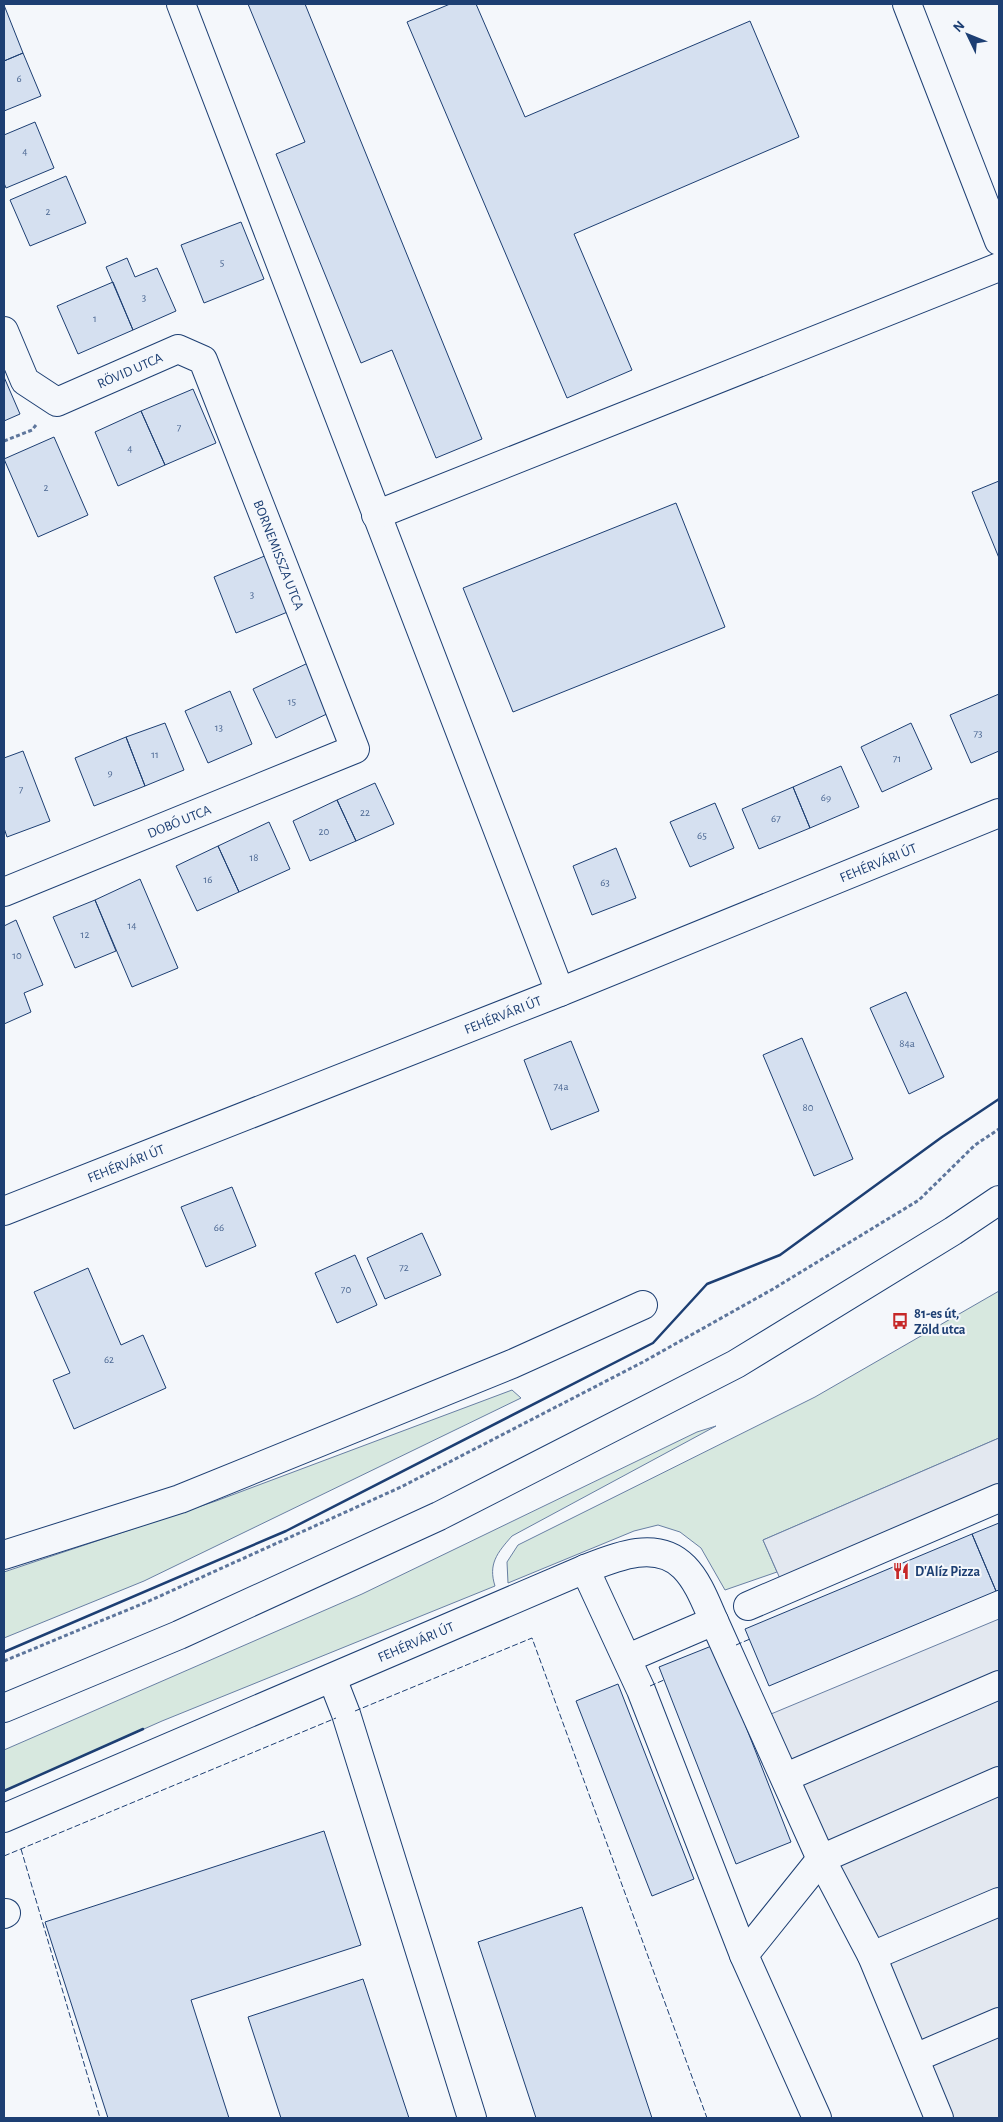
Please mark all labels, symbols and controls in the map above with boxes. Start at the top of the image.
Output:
north arrow [943,10,993,60]
text: N [951,18,968,35]
house number: 6 [16,73,22,84]
house number: 4 [22,146,28,157]
house number: 2 [45,206,51,217]
house number: 5 [220,257,225,268]
house number: 3 [142,292,147,303]
house number: 1 [93,313,97,324]
street label: RÖVID UTCA [95,351,165,391]
house number: 7 [177,422,182,433]
house number: 4 [127,443,133,454]
house number: 2 [43,482,49,493]
street label: BORNEMISSZA UTCA [250,498,306,612]
house number: 3 [250,589,255,600]
house number: 15 [288,696,297,707]
house number: 13 [215,722,224,733]
house number: 73 [973,728,983,739]
house number: 11 [151,749,159,760]
house number: 71 [893,753,901,764]
house number: 9 [107,767,113,778]
house number: 7 [19,784,24,795]
house number: 69 [821,792,831,803]
street label: DOBÓ UTCA [145,800,213,841]
house number: 22 [360,807,370,818]
house number: 67 [771,813,781,824]
house number: 20 [319,826,330,837]
house number: 65 [697,830,707,841]
street label: FEHÉRVÁRI ÚT [838,841,919,885]
house number: 18 [250,852,259,863]
house number: 16 [204,874,212,885]
house number: 63 [600,877,610,888]
house number: 14 [127,920,137,931]
house number: 12 [81,929,89,940]
house number: 10 [12,950,22,961]
street label: FEHÉRVÁRI ÚT [462,994,544,1037]
house number: 84a [899,1038,915,1049]
house number: 74a [554,1081,568,1092]
house number: 80 [802,1102,814,1113]
street label: FEHÉRVÁRI ÚT [86,1142,167,1185]
house number: 66 [214,1222,224,1233]
house number: 72 [399,1262,409,1273]
house number: 70 [341,1284,351,1295]
place label: 81-es út, Zöld utca [914,1307,966,1337]
bus stop icon: 81-es út, Zöld utca [890,1311,910,1331]
house number: 62 [104,1354,114,1365]
restaurant icon: D'Alíz Pizza [891,1561,911,1581]
place label: D'Alíz Pizza [915,1565,980,1579]
street label: FEHÉRVÁRI ÚT [376,1620,457,1665]

